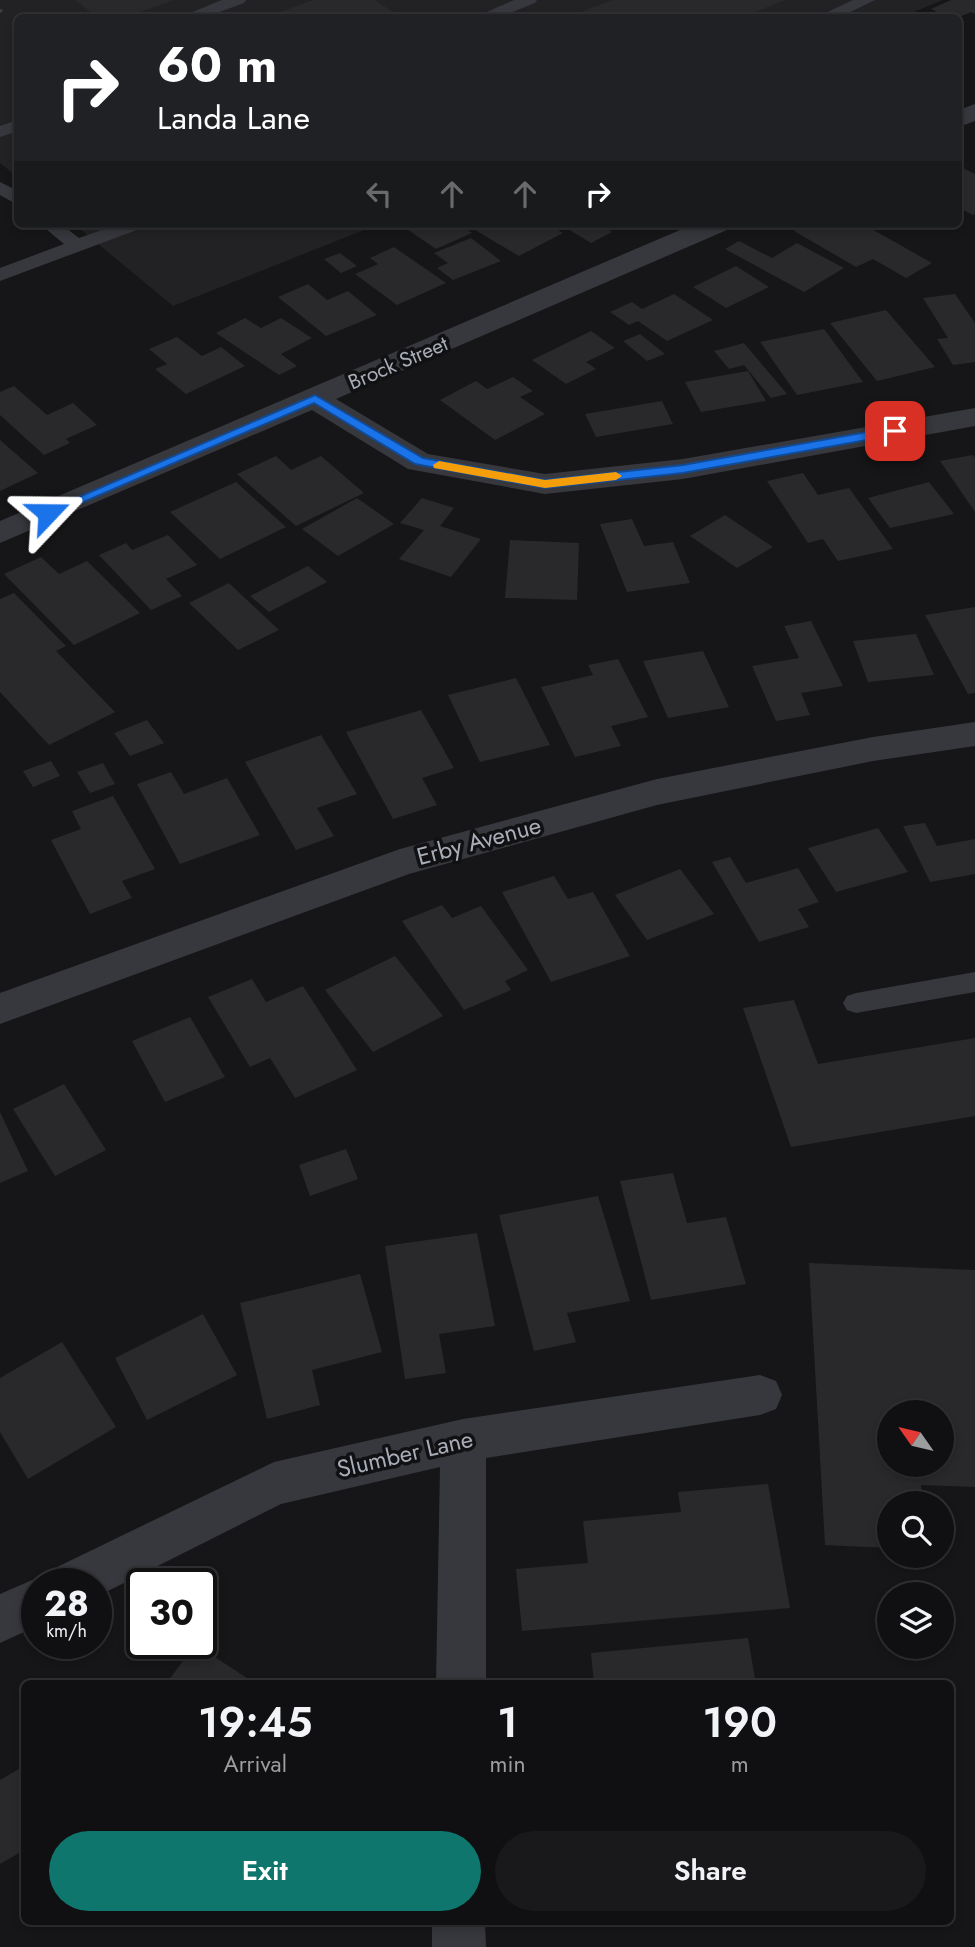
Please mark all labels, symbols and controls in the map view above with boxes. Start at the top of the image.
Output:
text: 60 m [157,30,277,100]
icon: right [42,42,133,133]
text: Landa Lane [157,95,310,141]
icon: left [360,175,398,213]
icon: ahead [433,175,471,213]
icon: ahead [506,175,544,213]
icon: right [579,175,617,213]
street label: Brock Street [343,329,453,397]
pin [865,401,925,461]
icon: arrive [876,412,914,450]
position arrow [11,476,85,550]
street label: Erby Avenue [413,807,545,874]
north arrow [877,1400,954,1477]
map controls [877,1400,954,1659]
street label: Slumber Lane [333,1421,476,1486]
button: search [877,1491,954,1568]
speed limit sign: 30 [126,1568,217,1659]
text: 28 [44,1579,89,1629]
button: layers [877,1582,954,1659]
text: km/h [46,1618,87,1644]
text: 19:45 [198,1692,313,1753]
text: 1 [497,1692,518,1753]
text: 190 [702,1692,777,1753]
text: Arrival [224,1747,287,1781]
text: min [490,1747,526,1781]
text: m [731,1747,749,1781]
button: Exit [49,1831,481,1911]
button: Share [495,1831,926,1911]

